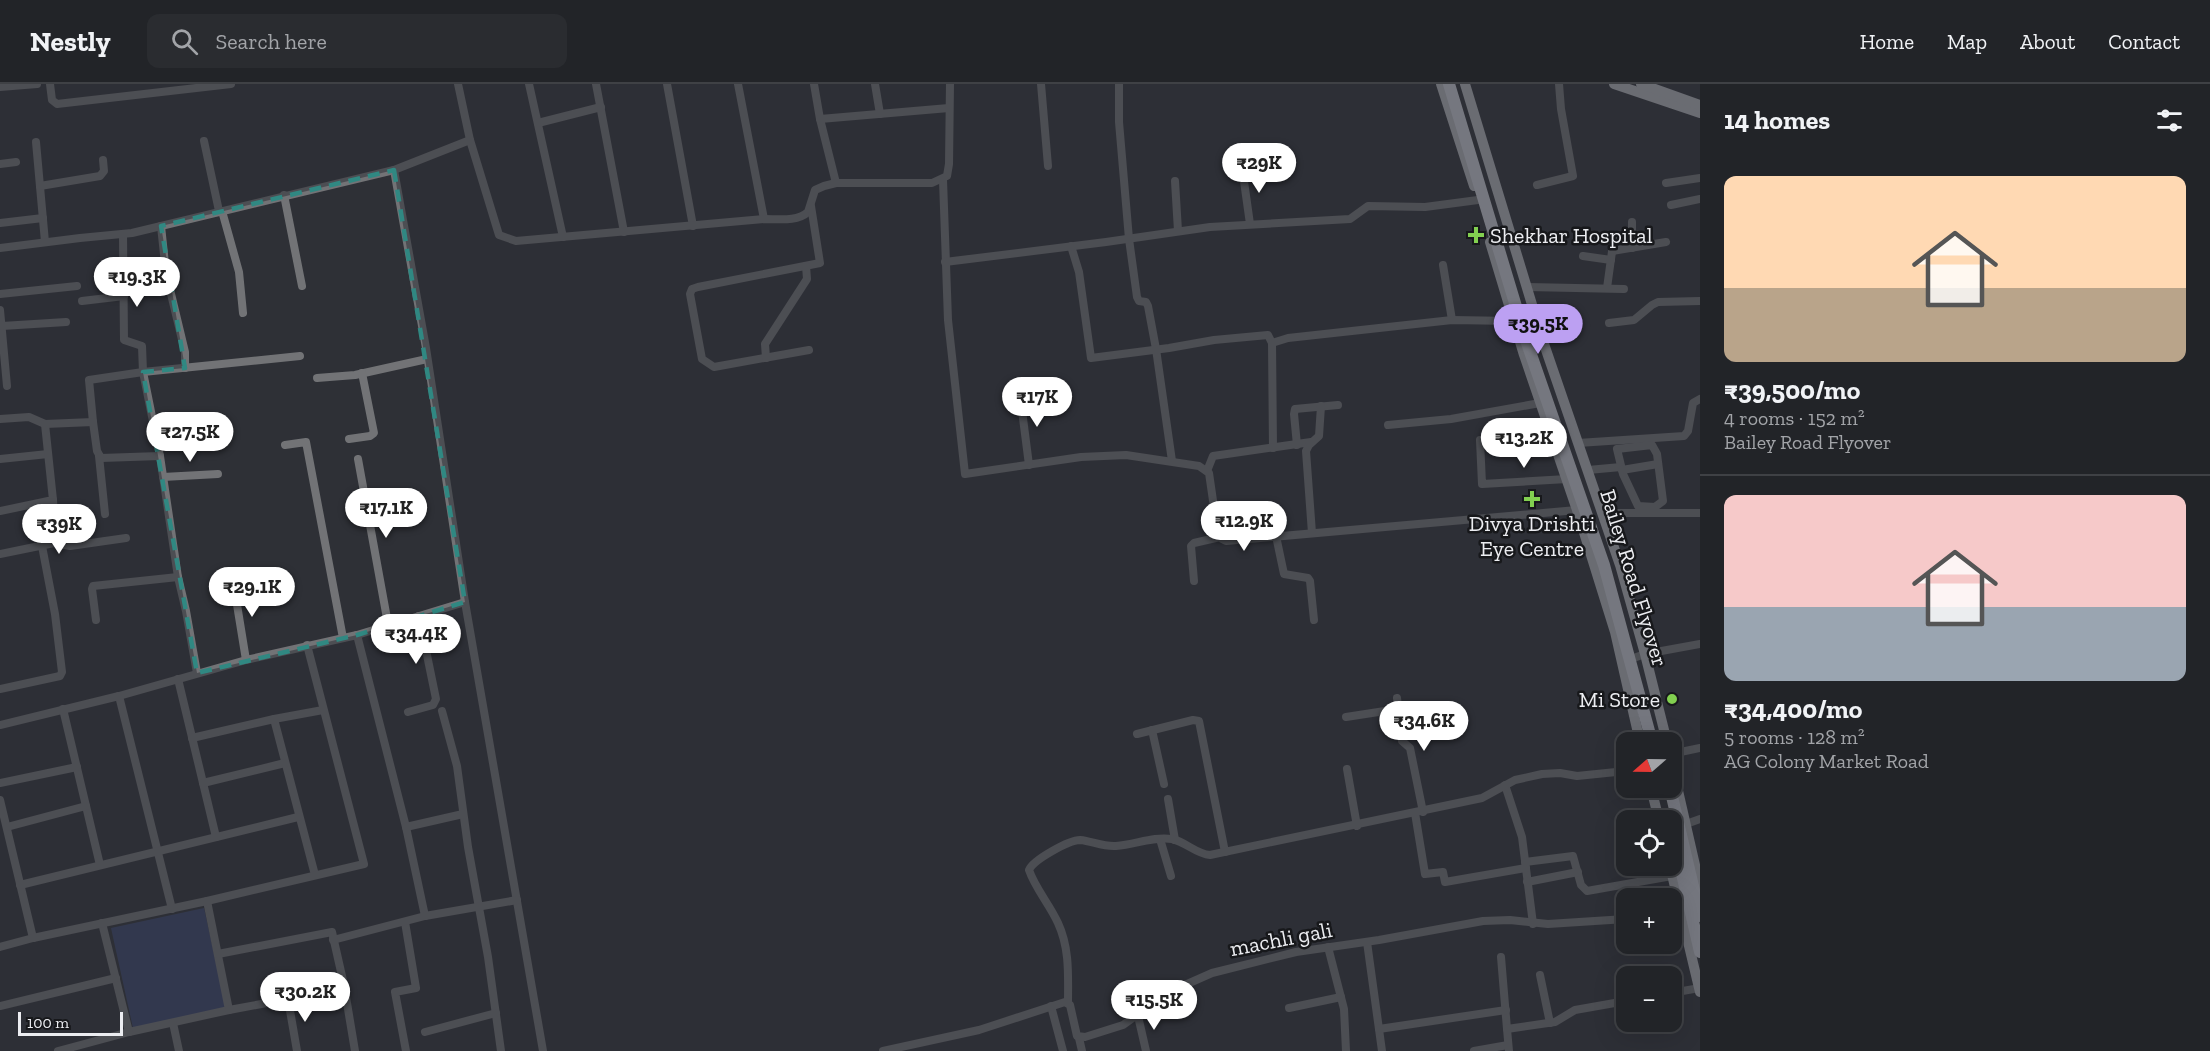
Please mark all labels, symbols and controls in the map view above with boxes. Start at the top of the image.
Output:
search box [147,14,567,68]
text: Nestly [30,25,111,58]
icon: search [168,25,201,58]
text: Search here [216,28,327,55]
text: Home [1860,29,1914,54]
text: Map [1947,29,1987,54]
text: About [2020,29,2075,54]
text: Contact [2108,29,2180,54]
text: 14 homes [1724,104,1830,136]
icon: filters [2153,104,2186,137]
pin: ₹29K [1223,143,1295,194]
text: ₹29K [1236,150,1282,174]
icon: home [1901,215,2009,323]
place label: Shekhar Hospital [1490,222,1653,249]
marker: Shekhar Hospital [1467,226,1485,244]
pin: ₹19.3K [88,257,186,308]
text: ₹19.3K [108,264,166,288]
pin: ₹39.5K [1489,304,1587,355]
text: ₹39.5K [1508,311,1568,335]
text: ₹39,500/mo [1724,374,1860,406]
pin: ₹17K [1001,377,1073,428]
text: ₹17K [1016,384,1058,408]
text: 4 rooms · 152 m² [1724,406,1865,430]
pin: ₹27.5K [141,412,239,463]
pin: ₹13.2K [1475,418,1573,469]
text: ₹27.5K [160,419,220,443]
text: ₹13.2K [1495,425,1553,449]
text: Bailey Road Flyover [1724,430,1891,454]
street label: Bailey Road Flyover [1594,486,1674,670]
pin: ₹17.1K [337,488,435,539]
marker: Divya Drishti Eye Centre [1523,490,1541,508]
text: ₹17.1K [359,495,413,519]
pin: ₹12.9K [1195,501,1293,552]
pin: ₹39K [23,504,95,555]
text: ₹12.9K [1215,508,1273,532]
place label: Divya Drishti Eye Centre [1469,510,1595,562]
text: ₹39K [36,511,82,535]
icon: home [1901,534,2009,642]
pin: ₹29.1K [203,567,301,618]
text: ₹29.1K [223,574,281,598]
pin: ₹34.4K [367,614,465,665]
text: ₹34.4K [385,621,447,645]
place label: Mi Store [1579,686,1660,713]
marker: Mi Store [1665,692,1679,706]
text: ₹34,400/mo [1724,693,1862,725]
pin: ₹34.6K [1375,701,1473,752]
text: ₹34.6K [1393,708,1455,732]
text: 5 rooms · 128 m² [1724,725,1865,749]
north arrow [1616,732,1682,798]
map controls [1616,732,1682,1032]
text: AG Colony Market Road [1724,749,1929,773]
button: locate [1616,810,1682,876]
button: + [1616,888,1682,954]
street label: machli gali [1227,916,1335,962]
button: − [1616,966,1682,1032]
pin: ₹30.2K [256,972,354,1023]
text: ₹30.2K [274,979,336,1003]
pin: ₹15.5K [1105,980,1203,1031]
text: ₹15.5K [1125,987,1183,1011]
scale bar [18,1009,123,1036]
text: 100 m [27,1013,69,1032]

